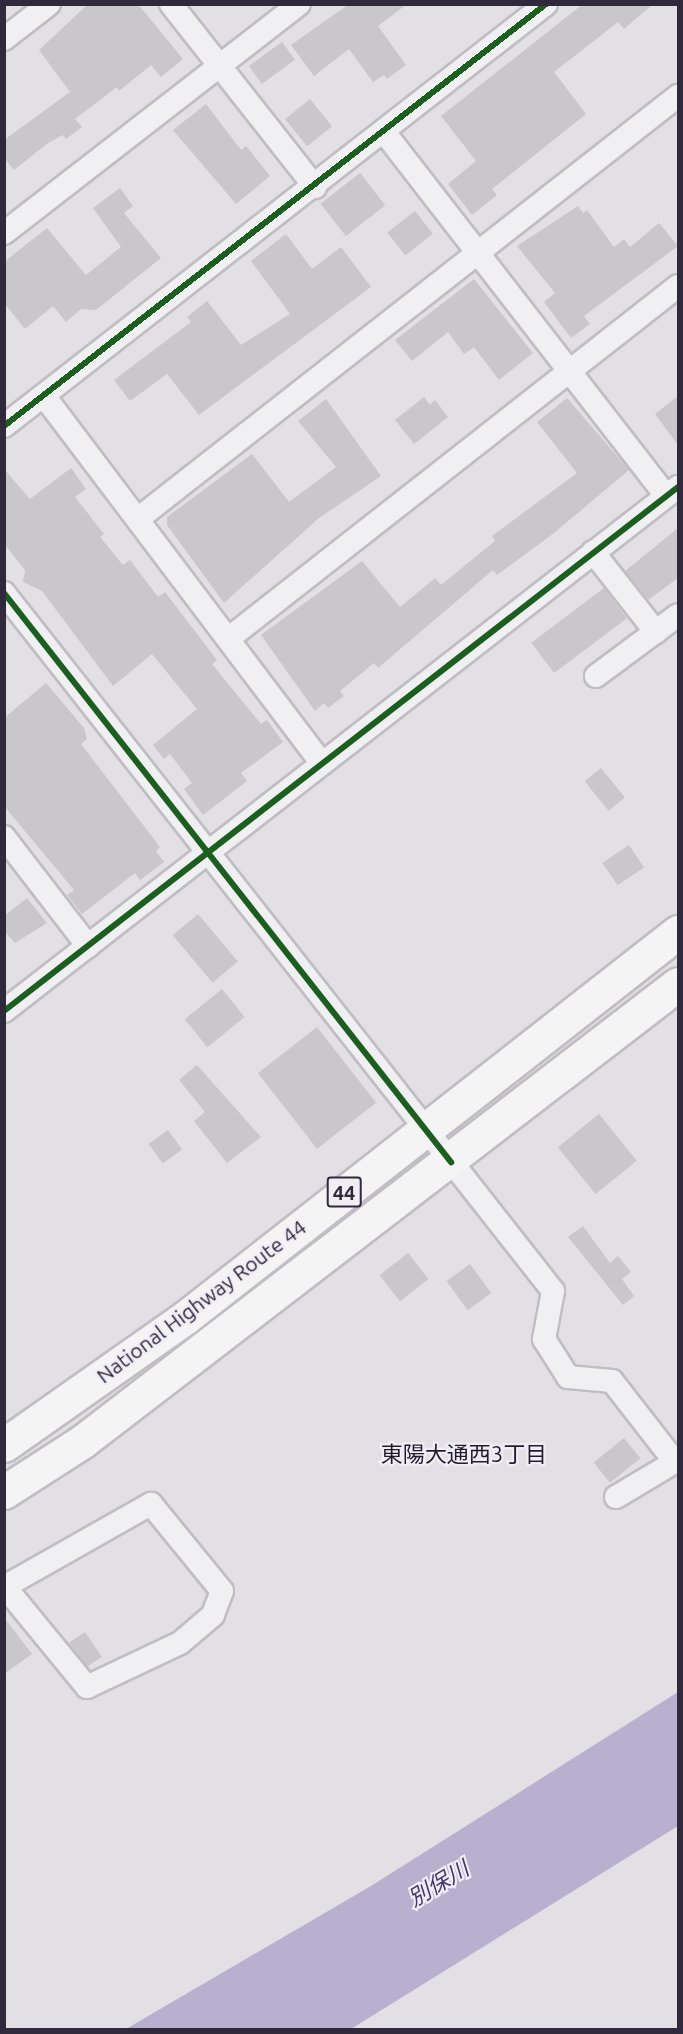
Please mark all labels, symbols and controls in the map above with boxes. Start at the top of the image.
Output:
road number: 44 [326,1175,362,1209]
street label: National Highway Route 44 [91,1214,311,1388]
district label: 東陽大通西3丁目 [381,1441,547,1467]
water label: 別保川 [403,1855,473,1911]

